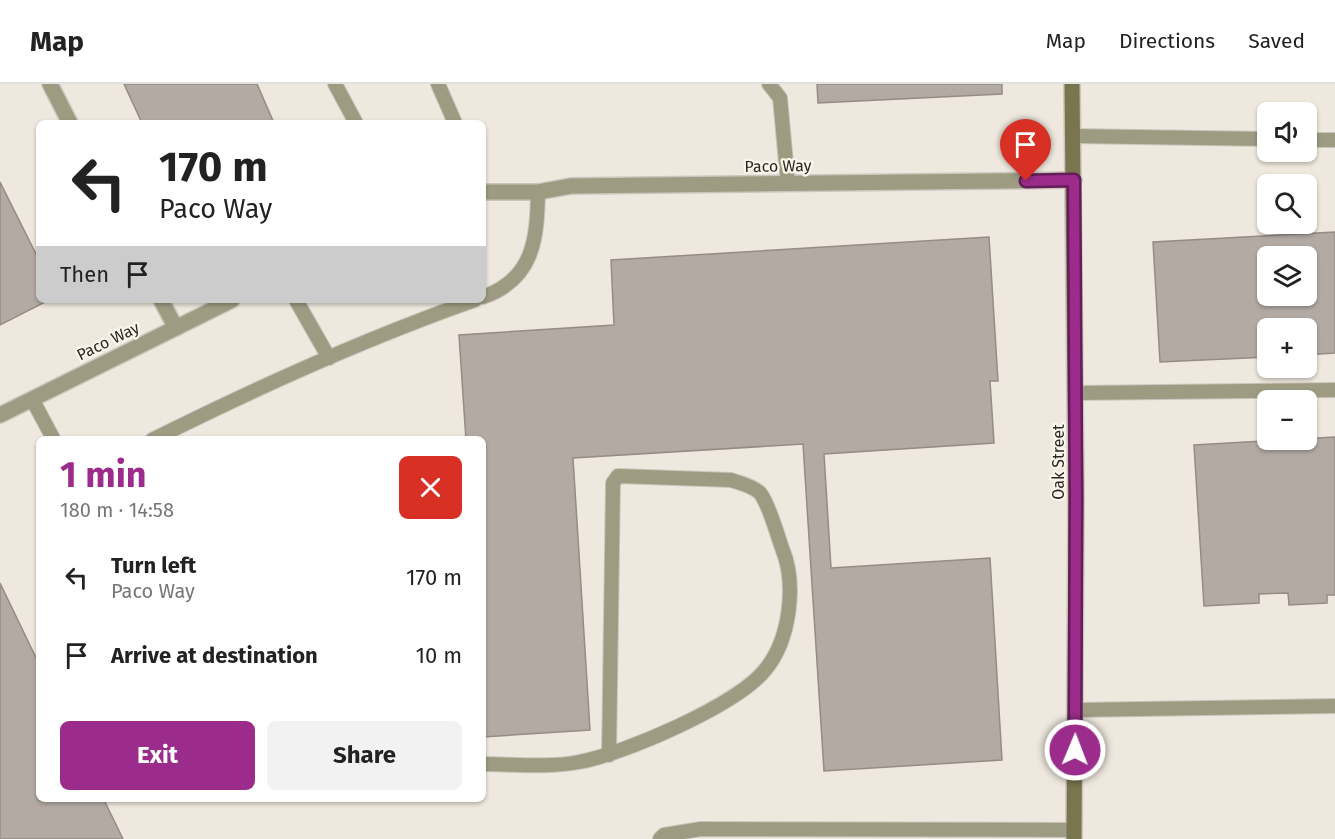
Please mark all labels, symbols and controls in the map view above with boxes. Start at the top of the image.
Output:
text: Map [30,25,84,58]
text: Map [1046,28,1086,54]
text: Directions [1119,28,1215,54]
text: Saved [1248,28,1305,54]
map controls [1257,102,1317,450]
button: sound [1257,102,1317,162]
pin [1000,119,1051,181]
icon: arrive [1009,128,1042,161]
text: 170 m [159,142,268,192]
icon: left [60,144,138,222]
street label: Paco Way [744,156,812,176]
button: search [1257,174,1317,234]
text: Paco Way [159,193,272,225]
button: layers [1257,246,1317,306]
icon: arrive [121,258,154,291]
text: Then [60,261,109,288]
street label: Paco Way [74,318,142,364]
button: + [1257,318,1317,378]
button: − [1257,390,1317,450]
street label: Oak Street [1049,424,1068,500]
text: 1 min [60,453,147,497]
button: close [399,456,462,519]
text: 180 m · 14:58 [60,498,174,522]
text: Turn left [111,552,196,579]
icon: left [60,561,93,594]
text: 170 m [406,564,462,591]
text: Paco Way [111,579,195,603]
icon: arrive [60,639,93,672]
text: Arrive at destination [111,642,318,669]
text: 10 m [416,642,462,669]
position arrow [1043,718,1107,782]
button: Exit [60,721,255,790]
button: Share [267,721,462,790]

